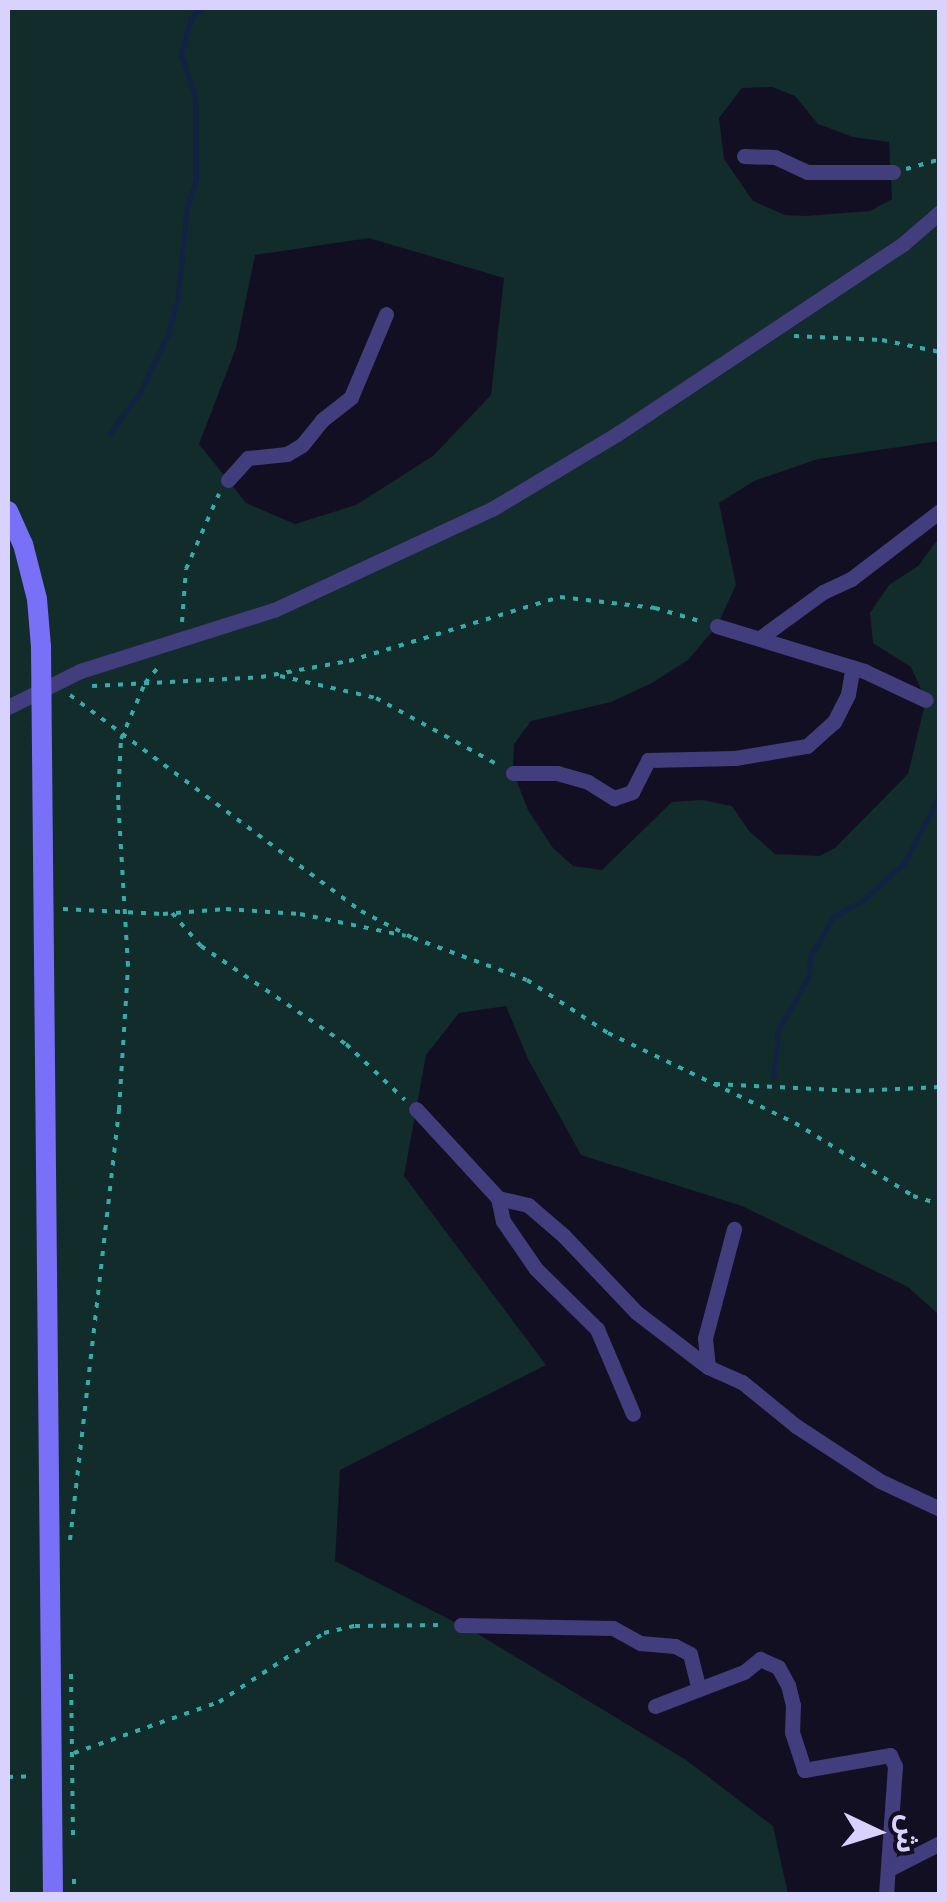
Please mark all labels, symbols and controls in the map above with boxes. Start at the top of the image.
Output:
north arrow [827,1782,927,1882]
text: ش [890,1814,925,1854]

